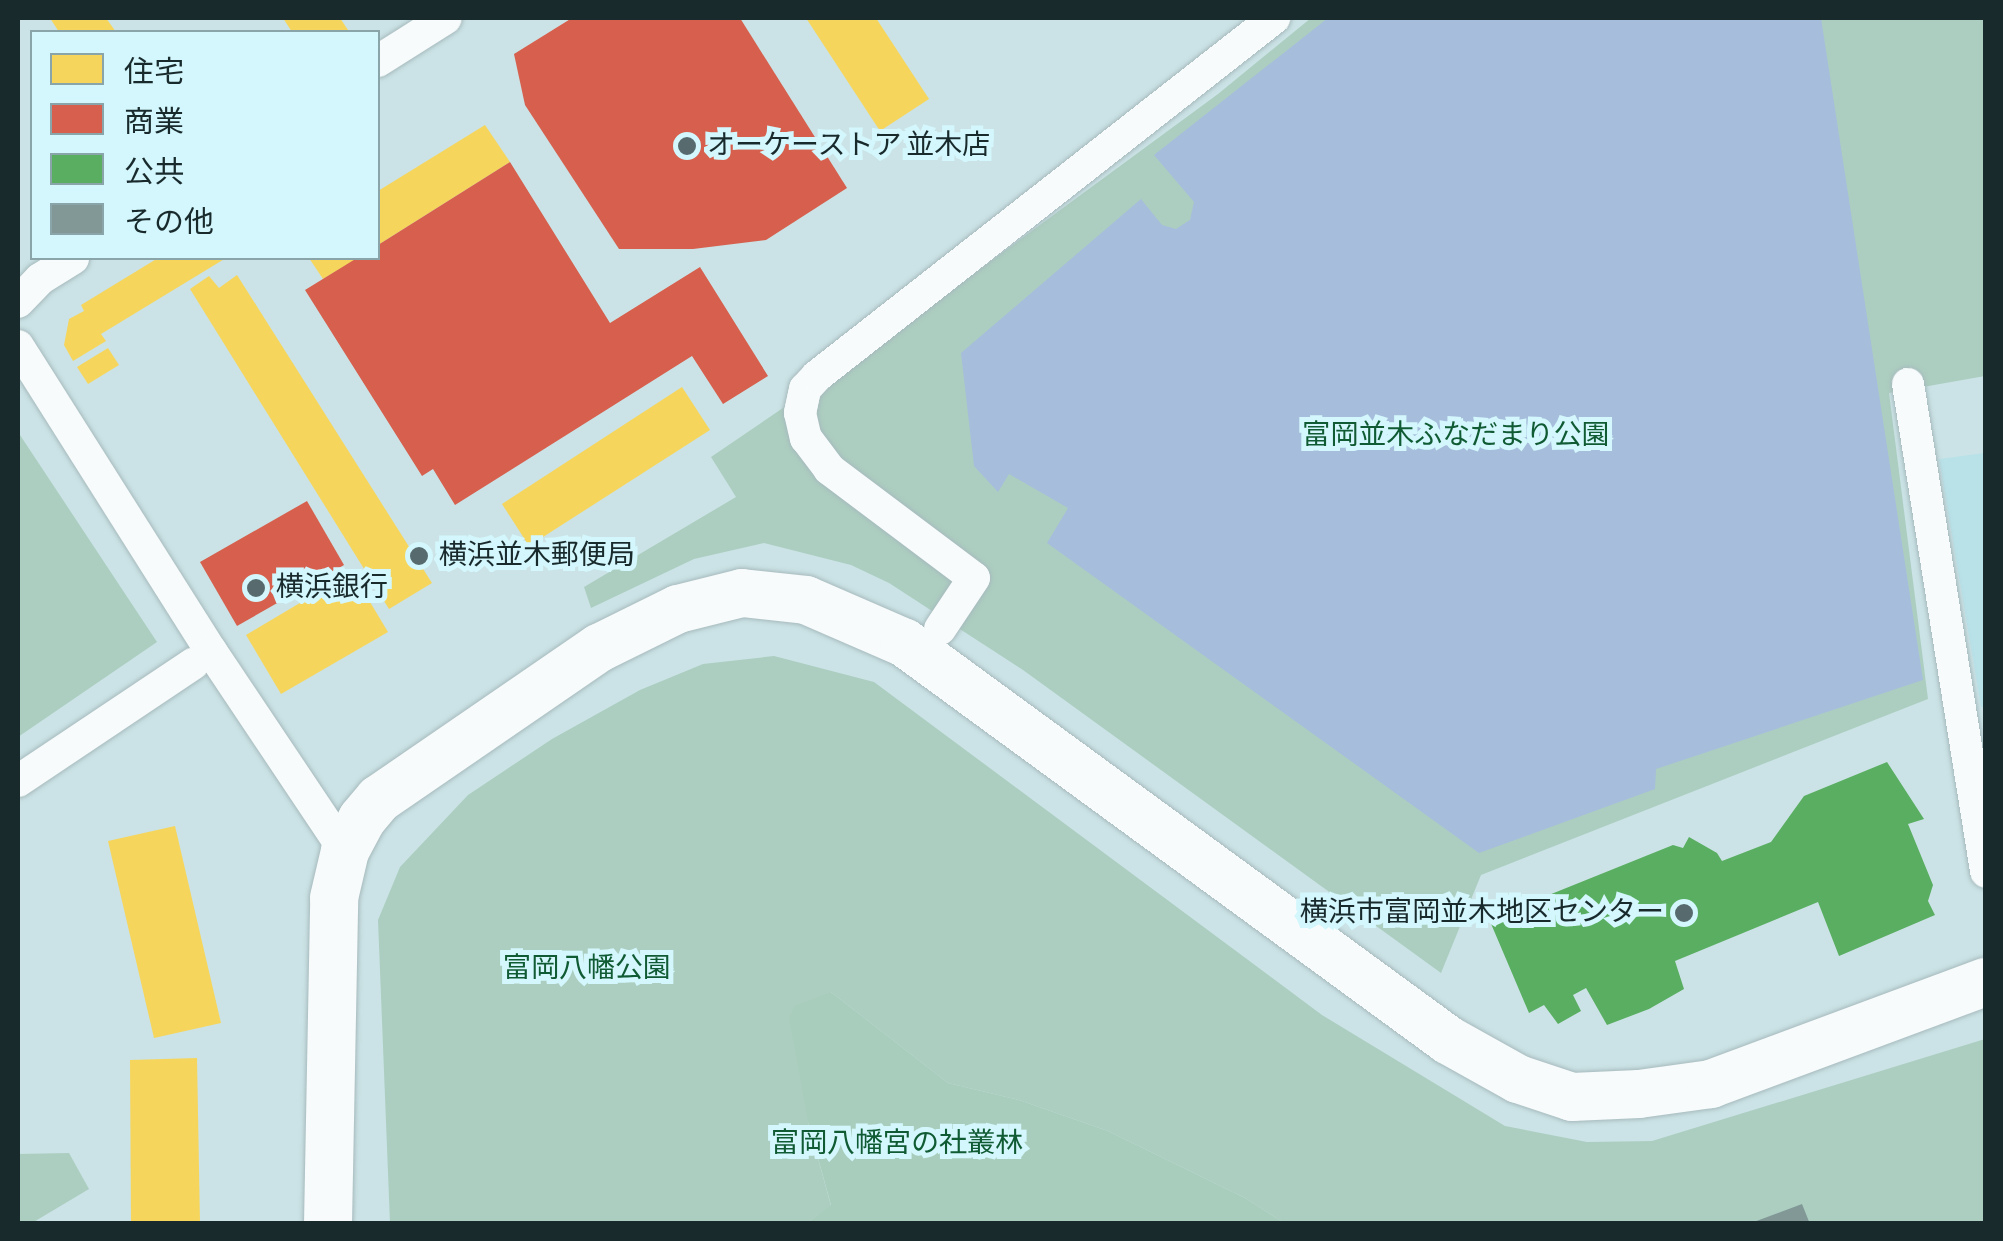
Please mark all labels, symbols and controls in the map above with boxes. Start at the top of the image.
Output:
legend [30,30,380,260]
text: 住宅 [124,58,184,88]
text: 商業 [124,108,184,138]
place label: オーケーストア 並木店 [707,129,992,163]
marker: オーケーストア 並木店 [676,135,698,157]
text: 公共 [124,158,184,188]
text: その他 [124,208,214,238]
park label: 富岡並木ふなだまり公園 [1302,419,1610,453]
place label: 横浜並木郵便局 [439,539,635,573]
marker: 横浜並木郵便局 [408,545,430,567]
place label: 横浜銀行 [276,571,388,605]
marker: 横浜銀行 [245,577,267,599]
place label: 横浜市富岡並木地区センター [1300,896,1664,930]
marker: 横浜市富岡並木地区センター [1673,902,1695,924]
park label: 富岡八幡公園 [503,952,671,986]
park label: 富岡八幡宮の社叢林 [771,1127,1023,1161]

